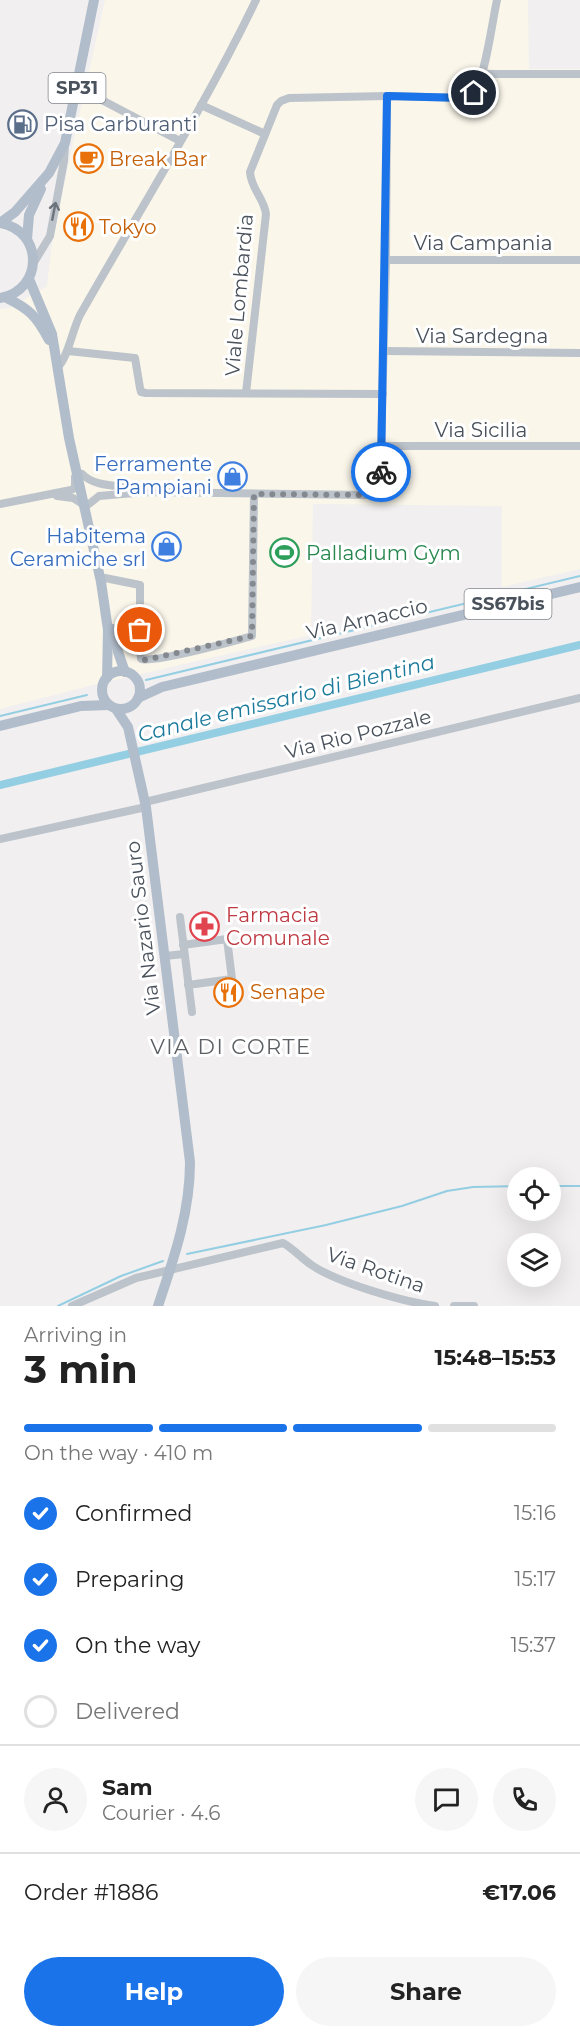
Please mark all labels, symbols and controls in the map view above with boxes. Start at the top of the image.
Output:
pin [448,67,499,118]
road number: SP31 [48,73,106,103]
icon: home [457,76,490,109]
fuel station icon: Pisa Carburanti [7,108,39,140]
place label: Pisa Carburanti [44,112,197,136]
cafe icon: Break Bar [72,143,104,175]
place label: Break Bar [109,147,208,171]
one-way arrow [49,202,60,221]
restaurant icon: Tokyo [62,211,94,243]
street label: Viale Lombardia [220,213,258,377]
place label: Tokyo [99,215,156,239]
street label: Via Campania [413,231,553,255]
street label: Via Sardegna [416,324,548,348]
street label: Via Sicilia [435,418,527,442]
courier [351,442,411,502]
place label: Ferramente Pampiani [94,452,212,499]
icon: bike [365,456,398,489]
shop icon: Ferramente Pampiani [217,460,249,492]
place label: Habitema Ceramiche srl [10,524,146,571]
shop icon: Habitema Ceramiche srl [151,531,183,563]
sports icon: Palladium Gym [269,537,301,569]
place label: Palladium Gym [306,541,461,565]
road number: SS67bis [464,589,552,619]
street label: Via Arnaccio [304,593,430,645]
pin [114,604,165,655]
icon: bag [123,613,156,646]
water label: Canale emissario di Bientina [135,649,437,747]
street label: Via Rio Pozzale [282,704,434,764]
street label: Via Nazario Sauro [120,840,166,1016]
place label: Farmacia Comunale [226,903,330,950]
pharmacy icon: Farmacia Comunale [189,910,221,942]
restaurant icon: Senape [213,976,245,1008]
place label: Senape [250,980,325,1004]
district label: VIA DI CORTE [150,1034,312,1059]
map controls [507,1167,561,1287]
button: locate [507,1167,561,1221]
button: layers [507,1233,561,1287]
street label: Via Rotina [324,1242,428,1298]
text: Arriving in [24,1323,127,1347]
text: 15:48–15:53 [435,1344,556,1371]
text: 3 min [24,1345,138,1393]
text: On the way · 410 m [24,1441,213,1465]
icon: check [24,1497,57,1530]
text: Confirmed [75,1500,192,1527]
text: 15:16 [514,1501,556,1525]
icon: check [24,1563,57,1596]
text: Preparing [75,1566,184,1593]
text: 15:17 [514,1567,556,1591]
icon: check [24,1629,57,1662]
text: On the way [75,1632,200,1659]
text: 15:37 [510,1633,556,1657]
text: Delivered [75,1698,180,1725]
button: person [24,1768,87,1831]
button: chat [415,1768,478,1831]
button: phone [493,1768,556,1831]
text: Sam [102,1774,153,1801]
text: Courier · 4.6 [102,1801,220,1825]
text: Order #1886 [24,1879,159,1906]
text: €17.06 [482,1879,556,1906]
button: Help [24,1957,284,2026]
button: Share [296,1957,556,2026]

